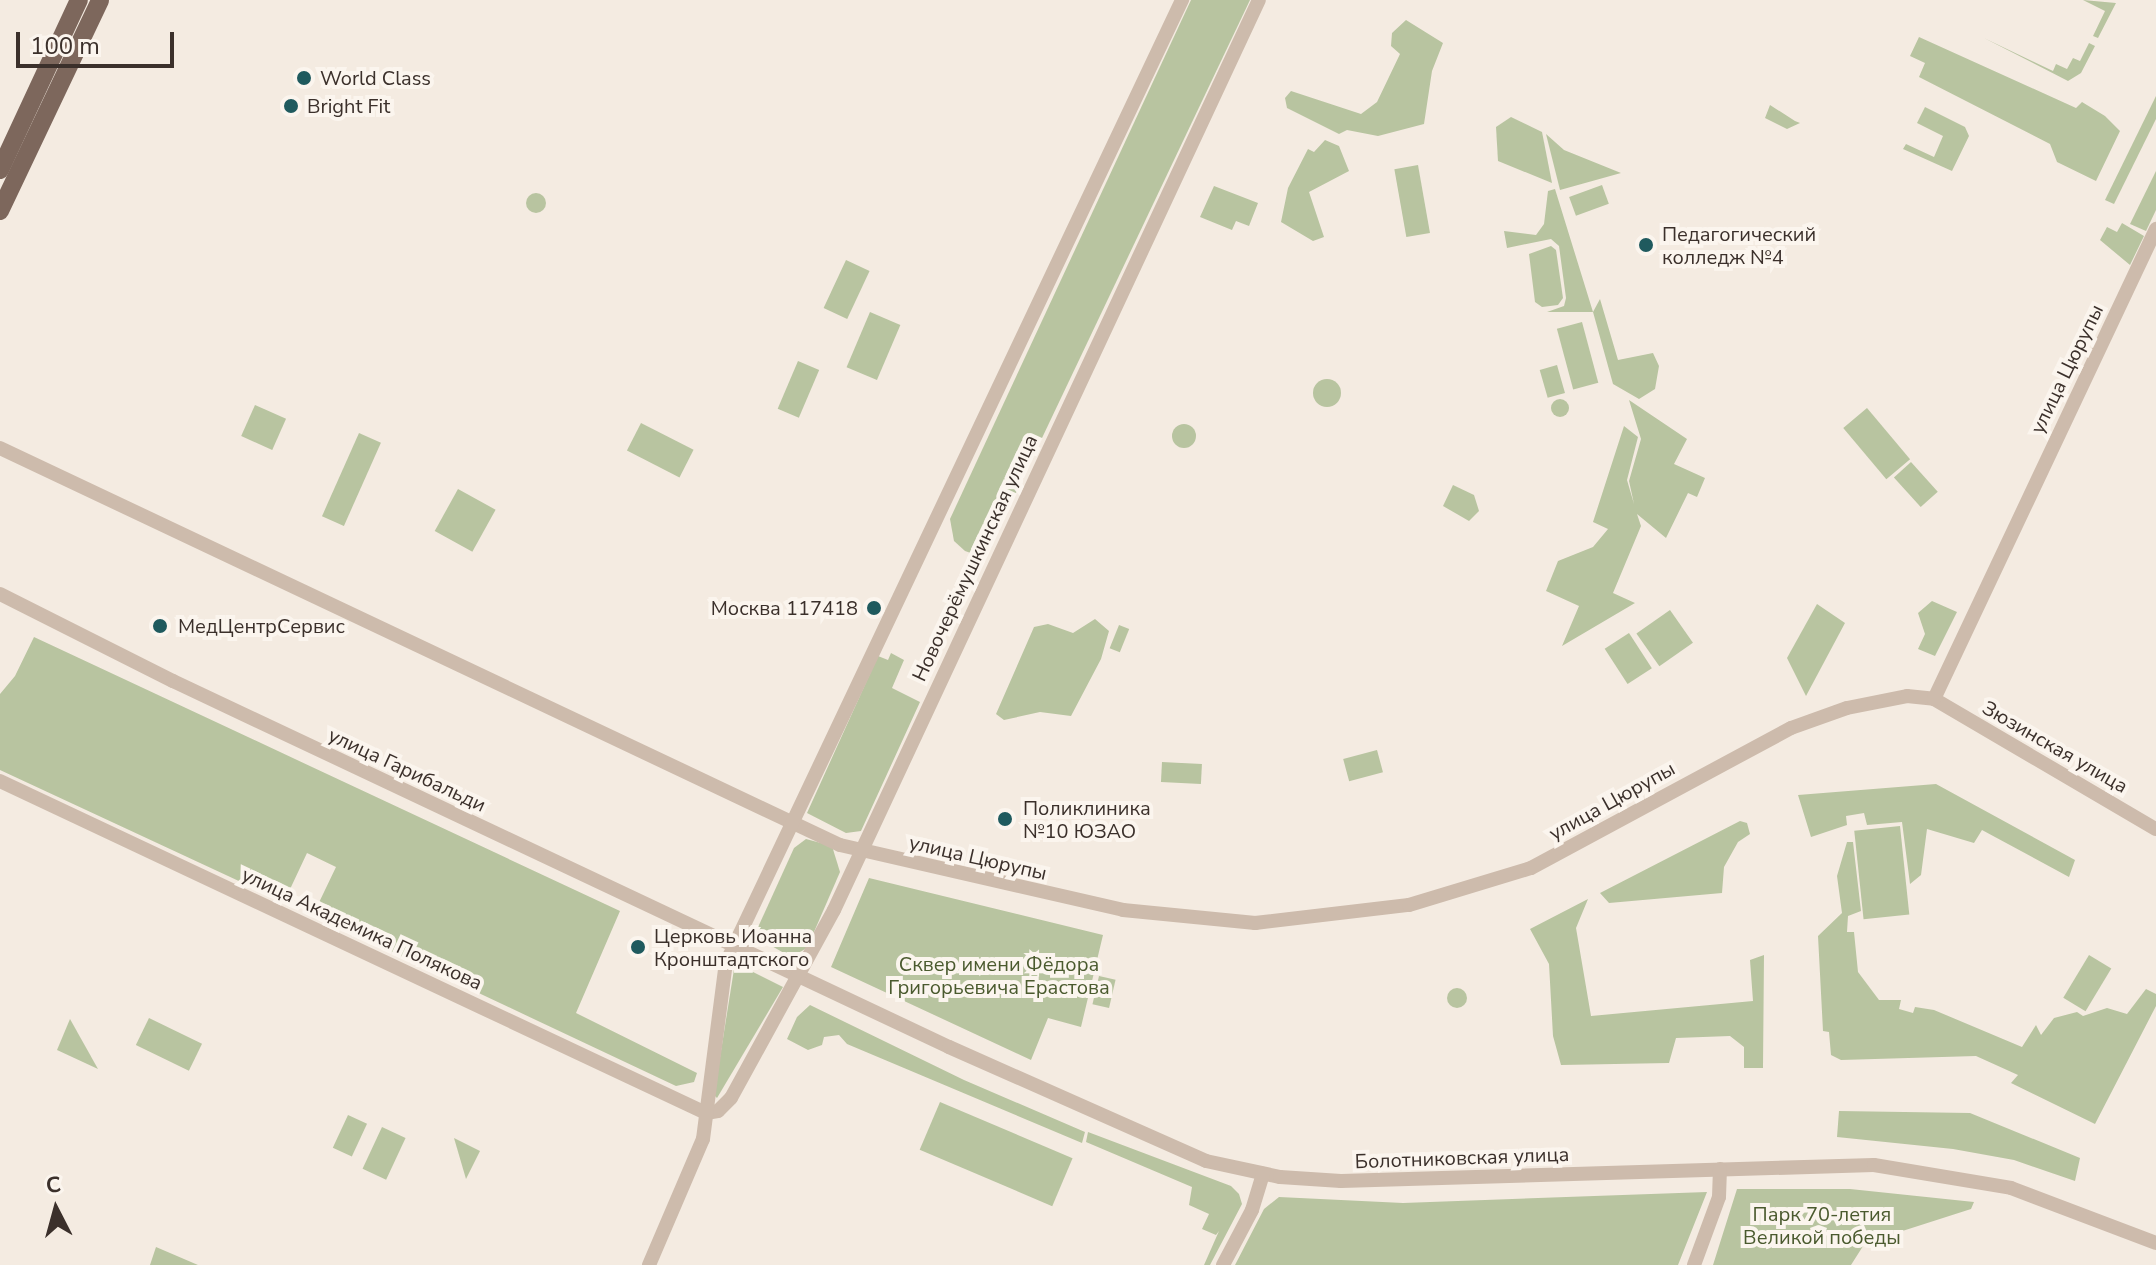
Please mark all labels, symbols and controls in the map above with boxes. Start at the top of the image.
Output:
scale bar [20,16,178,66]
text: 100 m [30,30,100,62]
place label: World Class [320,66,431,90]
marker: World Class [295,69,313,87]
place label: Bright Fit [307,94,390,118]
marker: Bright Fit [282,97,300,115]
place label: Педагогический колледж №4 [1662,222,1816,269]
marker: Педагогический колледж №4 [1637,236,1655,254]
street label: улица Цюрупы [2025,301,2109,437]
street label: Новочерёмушкинская улица [907,431,1043,685]
place label: Москва 117418 [711,596,858,620]
marker: Москва 117418 [865,599,883,617]
place label: МедЦентрСервис [178,614,345,638]
marker: МедЦентрСервис [149,615,171,637]
street label: Зюзинская улица [1978,696,2132,798]
street label: улица Гарибальди [324,723,490,817]
street label: улица Цюрупы [1545,756,1679,846]
place label: Поликлиника №10 ЮЗАО [1023,796,1151,843]
marker: Поликлиника №10 ЮЗАО [994,808,1016,830]
street label: улица Цюрупы [907,830,1049,886]
street label: улица Академика Полякова [238,863,486,995]
place label: Церковь Иоанна Кронштадтского [654,924,812,971]
marker: Церковь Иоанна Кронштадтского [629,938,647,956]
park label: Сквер имени Фёдора Григорьевича Ерастова [888,952,1110,999]
street label: Болотниковская улица [1354,1142,1570,1174]
north arrow [16,1169,96,1249]
text: С [44,1169,62,1201]
park label: Парк 70-летия Великой победы [1743,1203,1901,1250]

